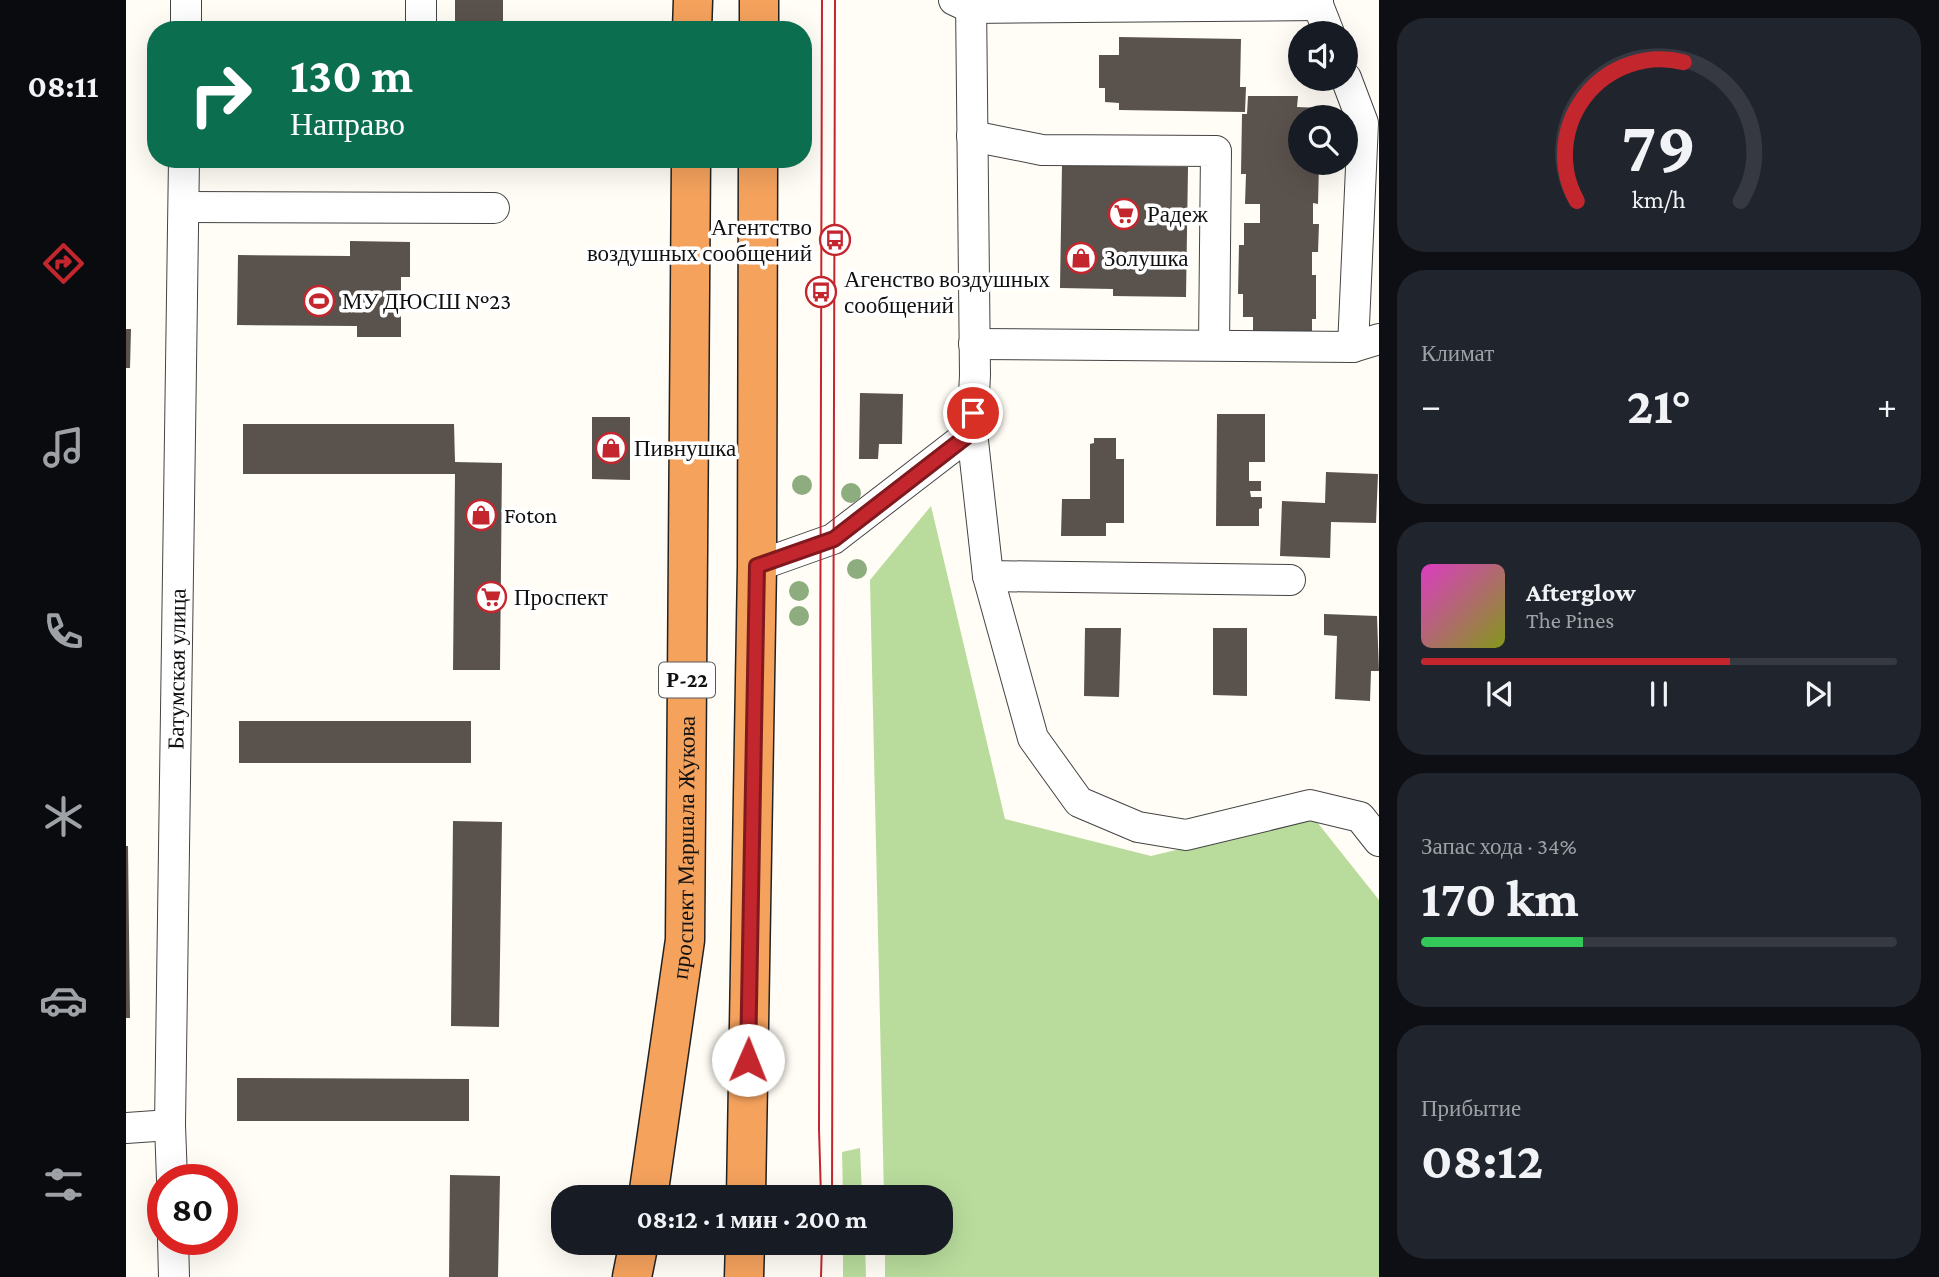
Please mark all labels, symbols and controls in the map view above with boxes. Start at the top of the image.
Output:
map controls [1288,21,1358,175]
button: sound [1288,21,1358,91]
text: 130 m [290,48,413,103]
icon: right [175,49,266,140]
text: 08:11 [28,68,98,104]
button: search [1288,105,1358,175]
text: Направо [290,106,405,142]
text: 79 [1621,106,1697,187]
text: km/h [1632,186,1686,213]
supermarket icon: Радеж [1107,197,1141,231]
place label: Радеж [1147,201,1208,227]
place label: Агентство воздушных сообщений [587,214,812,266]
bus stop icon: Агентство воздушных сообщений [818,223,852,257]
icon: directions [39,239,88,288]
shop icon: Золушка [1064,241,1098,275]
place label: Золушка [1104,245,1188,271]
place label: Агенство воздушных сообщений [844,266,1051,318]
bus stop icon: Агенство воздушных сообщений [804,275,838,309]
sports icon: МУ ДЮСШ №23 [302,284,336,318]
place label: МУ ДЮСШ №23 [342,288,511,314]
text: Климат [1421,340,1494,366]
text: 21° [1627,376,1691,434]
pin [943,383,1003,443]
text: − [1421,384,1441,426]
text: + [1877,384,1897,426]
icon: arrive [954,394,992,432]
icon: music [39,423,88,472]
shop icon: Пивнушка [594,431,628,465]
place label: Пивнушка [634,435,736,461]
shop icon: Foton [464,498,498,532]
place label: Foton [504,502,557,528]
text: Afterglow [1526,578,1636,607]
supermarket icon: Проспект [474,580,508,614]
place label: Проспект [514,584,608,610]
street label: Батумская улица [162,588,191,750]
icon: phone [39,607,88,656]
text: The Pines [1526,607,1614,633]
road number: Р-22 [659,662,715,698]
icon: previous [1481,675,1519,713]
icon: pause [1640,675,1678,713]
icon: next [1799,675,1837,713]
street label: проспект Маршала Жукова [667,716,700,981]
icon: climate [39,792,88,841]
text: Запас хода · 34% [1421,833,1577,859]
text: 170 km [1421,869,1579,927]
icon: car [39,976,88,1025]
position arrow [711,1023,785,1097]
text: Прибытие [1421,1095,1521,1121]
text: 08:12 [1421,1131,1543,1189]
icon: filters [39,1160,88,1209]
speed limit sign: 80 [147,1164,238,1255]
text: 08:12 · 1 мин · 200 m [637,1205,867,1234]

